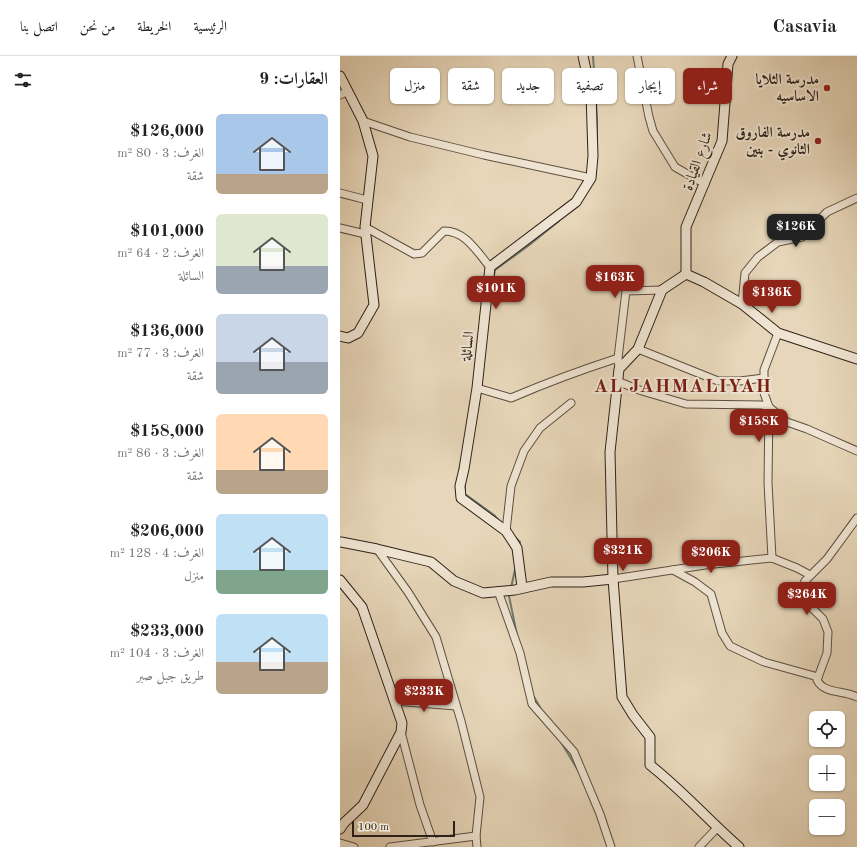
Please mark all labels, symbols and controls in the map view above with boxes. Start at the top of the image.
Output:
text: Casavia [773,18,837,37]
text: اتصل بنا [20,20,58,34]
text: من نحن [80,20,115,34]
text: الخريطة [137,20,171,34]
text: الرئيسية [193,20,227,34]
chip: منزل [390,68,440,104]
chip: شقة [448,68,494,104]
chip: جديد [502,68,554,104]
chip: تصفية [562,68,617,104]
chip: إيجار [625,68,675,104]
chip: شراء [683,68,732,104]
icon: filters [12,69,34,91]
text: العقارات: 9 [259,71,328,88]
place label: مدرسة الثلايا الاساسيه [756,72,819,105]
marker: مدرسة الثلايا الاساسيه [822,83,832,93]
text: $126,000 [130,123,204,140]
place label: مدرسة الفاروق الثانوي - بنين [735,125,810,161]
icon: home [248,130,296,178]
street label: شارع القيادة [681,130,720,194]
marker: مدرسة الفاروق الثانوي - بنين [813,136,823,146]
text: الغرف: 3 · 80 m² [117,147,204,160]
text: شقة [187,170,204,183]
pin: $126K [768,214,824,248]
text: $126K [776,220,816,233]
text: $101,000 [130,223,204,240]
icon: home [248,230,296,278]
text: الغرف: 2 · 64 m² [117,247,204,260]
pin: $163K [587,265,643,299]
text: السائلة [178,270,204,283]
text: $163K [595,271,635,284]
pin: $101K [468,276,524,310]
pin: $136K [744,280,800,314]
text: $101K [476,282,516,295]
text: $136K [752,286,792,299]
text: $136,000 [130,323,204,340]
icon: home [248,330,296,378]
street label: السائلة [459,331,477,363]
text: الغرف: 3 · 77 m² [117,347,204,360]
text: شقة [187,370,204,383]
district label: AL JAHMALIYAH [594,378,772,397]
pin: $158K [731,409,787,443]
text: $158K [739,415,779,428]
text: $158,000 [130,423,204,440]
icon: home [248,430,296,478]
text: الغرف: 3 · 86 m² [117,447,204,460]
text: شقة [187,470,204,483]
text: $206,000 [130,523,204,540]
icon: home [248,530,296,578]
pin: $321K [595,538,651,572]
pin: $206K [683,540,739,574]
text: $321K [603,544,643,557]
text: $206K [691,546,731,559]
text: الغرف: 4 · 128 m² [110,547,204,560]
text: منزل [184,570,204,583]
pin: $264K [779,582,835,616]
text: $264K [787,588,827,601]
text: $233,000 [130,623,204,640]
icon: home [248,630,296,678]
text: الغرف: 3 · 104 m² [110,647,204,660]
text: طريق جبل صبر [137,670,204,683]
pin: $233K [396,679,452,713]
text: $233K [404,685,444,698]
map controls [809,711,845,835]
button: locate [809,711,845,747]
button: + [809,755,845,791]
button: − [809,799,845,835]
scale bar [352,819,455,838]
text: 100 m [358,822,389,833]

